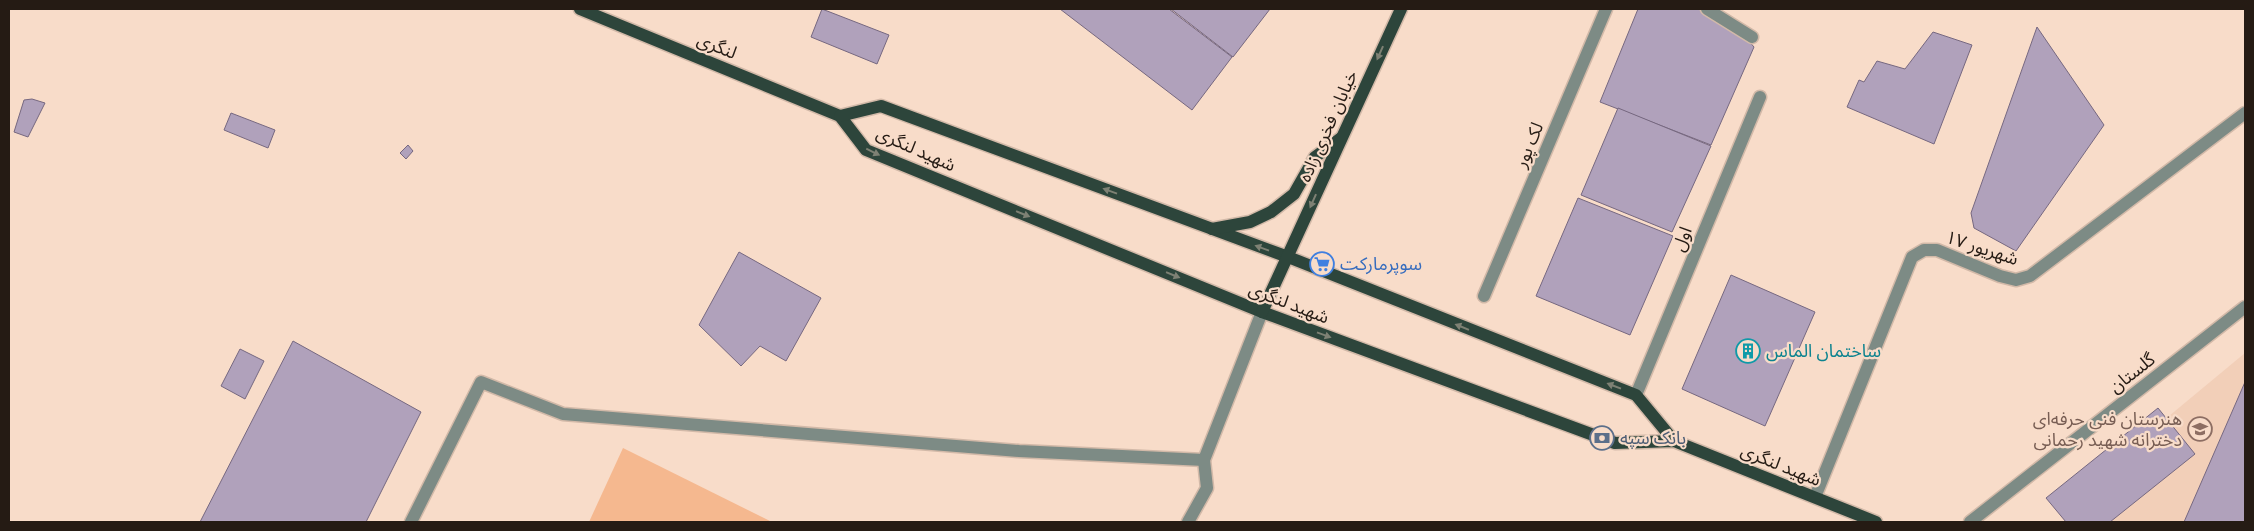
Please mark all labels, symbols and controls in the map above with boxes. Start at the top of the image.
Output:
street label: لنگری [694,28,740,64]
one-way arrow [1376,46,1384,60]
street label: خیابان فخری زاده [1294,67,1362,185]
street label: لک پور [1509,119,1548,172]
street label: شهید لنگری [873,122,959,176]
one-way arrow [865,147,880,156]
one-way arrow [1102,187,1117,195]
one-way arrow [1309,194,1317,208]
one-way arrow [1015,210,1030,218]
street label: اول [1667,223,1697,255]
street label: ۱۷ شهریور [1943,226,2021,270]
one-way arrow [1255,244,1270,251]
supermarket icon: سوپرمارکت [1309,251,1335,277]
place label: سوپرمارکت [1340,253,1422,275]
one-way arrow [1166,271,1181,279]
street label: شهید لنگری [1246,278,1332,328]
one-way arrow [1455,323,1470,330]
one-way arrow [1317,331,1332,339]
building icon: ساختمان الماس [1735,338,1761,364]
place label: ساختمان الماس [1766,340,1881,362]
street label: گلستان [2105,348,2160,398]
one-way arrow [1606,382,1621,390]
place label: هنرستان فنی حرفه‌ای دخترانه شهید رحمانی [2033,408,2182,451]
school or university icon: هنرستان فنی حرفه‌ای دخترانه شهید رحمانی [2187,416,2213,442]
bank icon: بانک سپه [1589,425,1615,451]
place label: بانک سپه [1620,427,1686,449]
street label: شهید لنگری [1738,439,1824,491]

